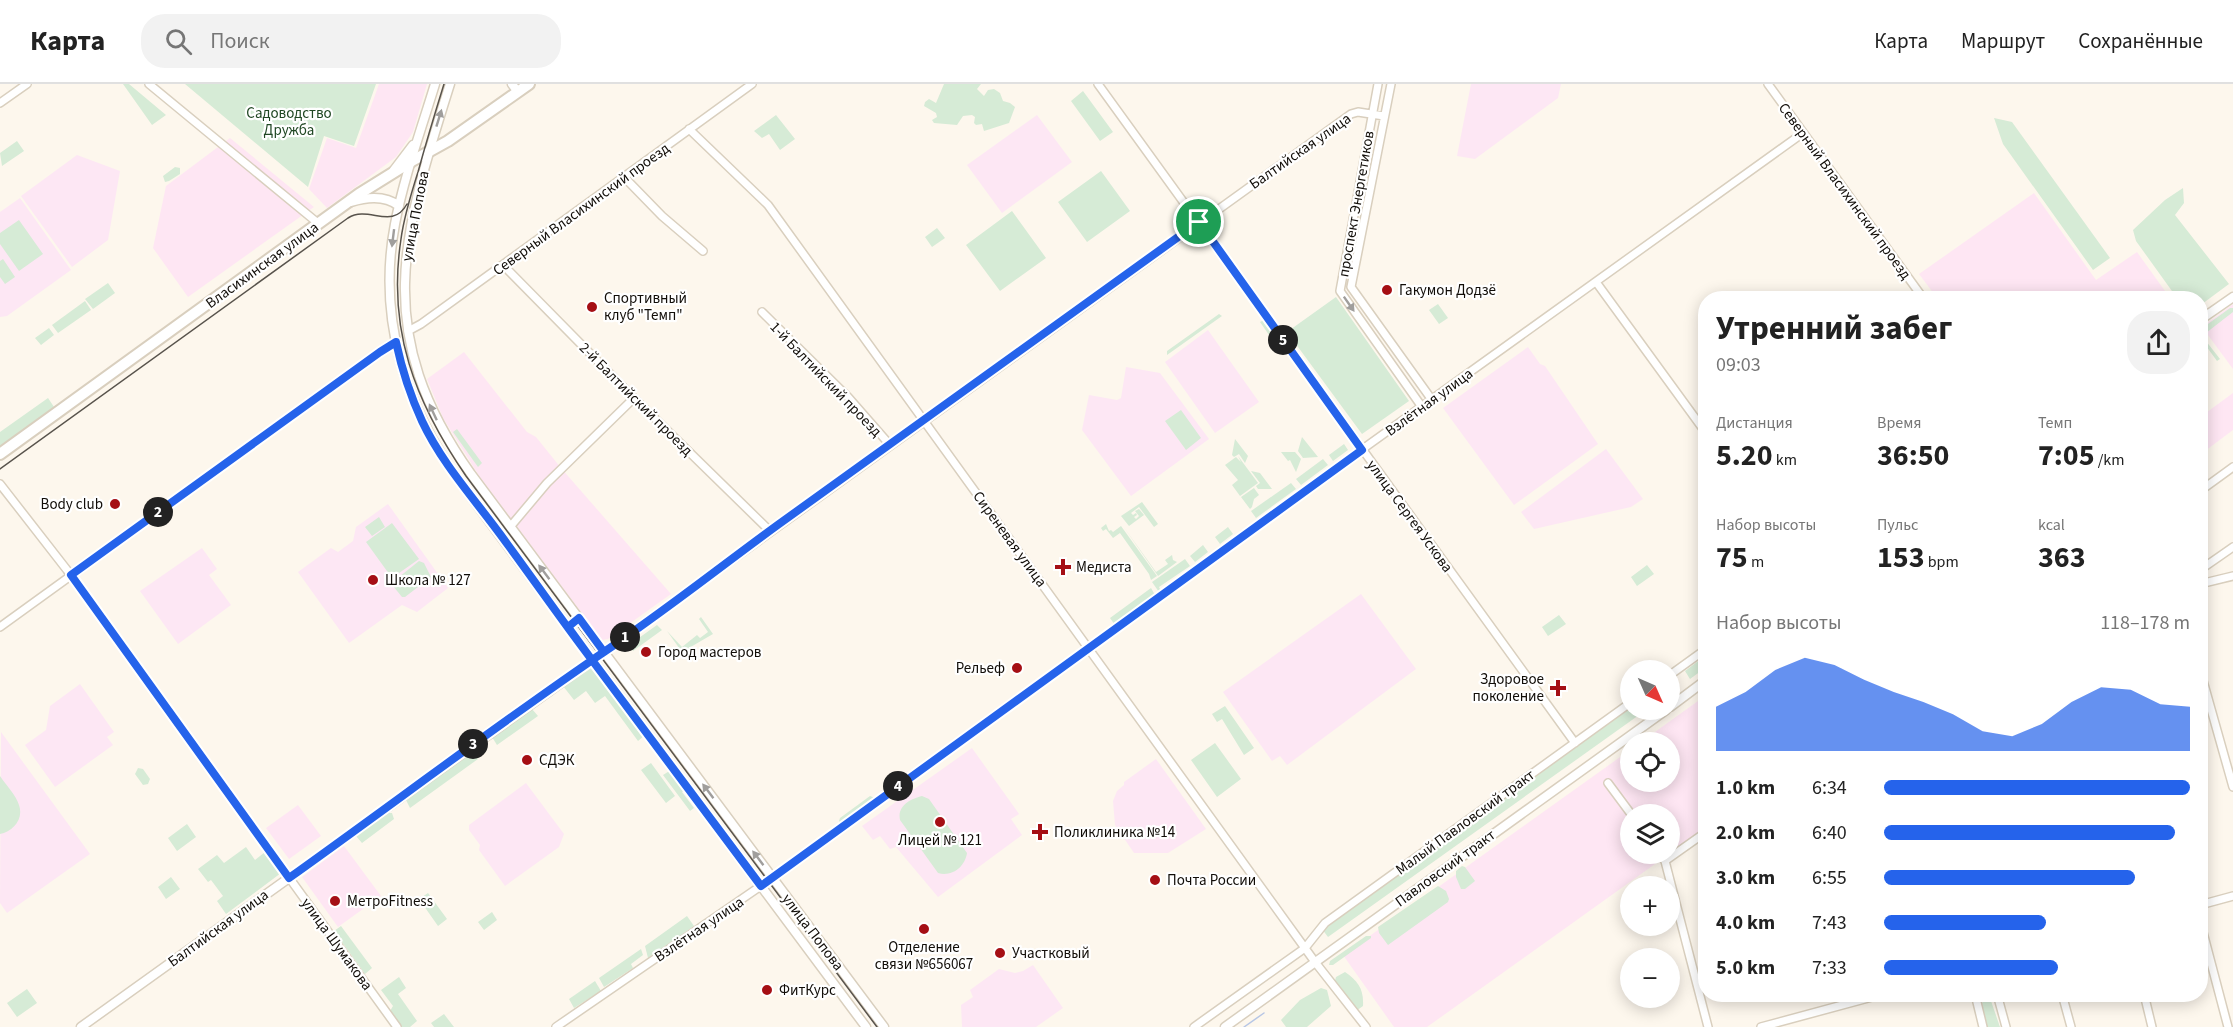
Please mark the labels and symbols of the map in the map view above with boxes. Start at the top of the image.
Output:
street label: Северный Власихинский проезд [1773,99,1916,284]
park label: Садоводство Дружба [246,103,332,141]
street label: Балтийская улица [1245,108,1355,194]
one-way arrow [435,109,444,127]
street label: проспект Энергетиков [1333,129,1380,279]
street label: Северный Власихинский проезд [489,138,674,281]
street label: улица Попова [396,169,435,263]
pin [1173,196,1224,247]
street label: Власихинская улица [202,217,323,314]
one-way arrow [388,228,398,247]
place label: Гакумон Додзё [1399,280,1496,301]
marker: Гакумон Додзё [1380,283,1394,297]
place label: Спортивный клуб "Темп" [604,288,687,326]
one-way arrow [1343,296,1355,312]
marker: Спортивный клуб "Темп" [585,300,599,314]
street label: 1-й Балтийский проезд [765,317,886,442]
pin: 5 [1268,325,1298,355]
street label: 2-й Балтийский проезд [574,338,697,461]
street label: Взлётная улица [1381,363,1477,441]
one-way arrow [429,403,438,420]
street label: улица Сергея Ускова [1362,456,1458,577]
street label: Сиреневая улица [968,487,1052,592]
place label: Body club [41,494,103,515]
marker: Body club [108,497,122,511]
pin: 2 [143,497,173,527]
place label: Медиста [1076,557,1132,578]
marker: Медиста [1054,558,1072,576]
one-way arrow [538,564,550,580]
place label: Школа № 127 [385,570,471,591]
marker: Школа № 127 [366,573,380,587]
pin: 1 [610,622,640,652]
place label: Город мастеров [658,642,762,663]
marker: Город мастеров [639,645,653,659]
place label: Рельеф [956,658,1005,679]
north arrow [1620,660,1680,720]
marker: Рельеф [1010,661,1024,675]
place label: Здоровое поколение [1473,669,1544,707]
marker: Здоровое поколение [1549,679,1567,697]
pin: 3 [458,729,488,759]
place label: СДЭК [539,750,575,771]
marker: СДЭК [520,753,534,767]
street label: Малый Павловский тракт [1392,766,1538,878]
pin: 4 [883,771,913,801]
one-way arrow [702,784,714,800]
marker: Лицей № 121 [933,815,947,829]
place label: Поликлиника №14 [1054,822,1176,843]
marker: Поликлиника №14 [1031,823,1049,841]
street label: Павловский тракт [1391,826,1499,910]
place label: Лицей № 121 [898,830,982,851]
one-way arrow [752,850,764,866]
place label: Почта России [1167,870,1256,891]
marker: Почта России [1148,873,1162,887]
street label: Балтийская улица [164,885,273,972]
street label: улица Попова [777,889,849,975]
place label: МетроFitness [347,891,433,912]
street label: Взлётная улица [650,892,748,967]
street label: улица Шумакова [296,894,377,995]
marker: МетроFitness [328,894,342,908]
marker: Отделение связи №656067 [917,922,931,936]
place label: Отделение связи №656067 [875,937,973,975]
place label: Участковый [1012,943,1090,964]
marker: Участковый [993,946,1007,960]
place label: ФитКурс [779,980,836,1001]
marker: ФитКурс [760,983,774,997]

